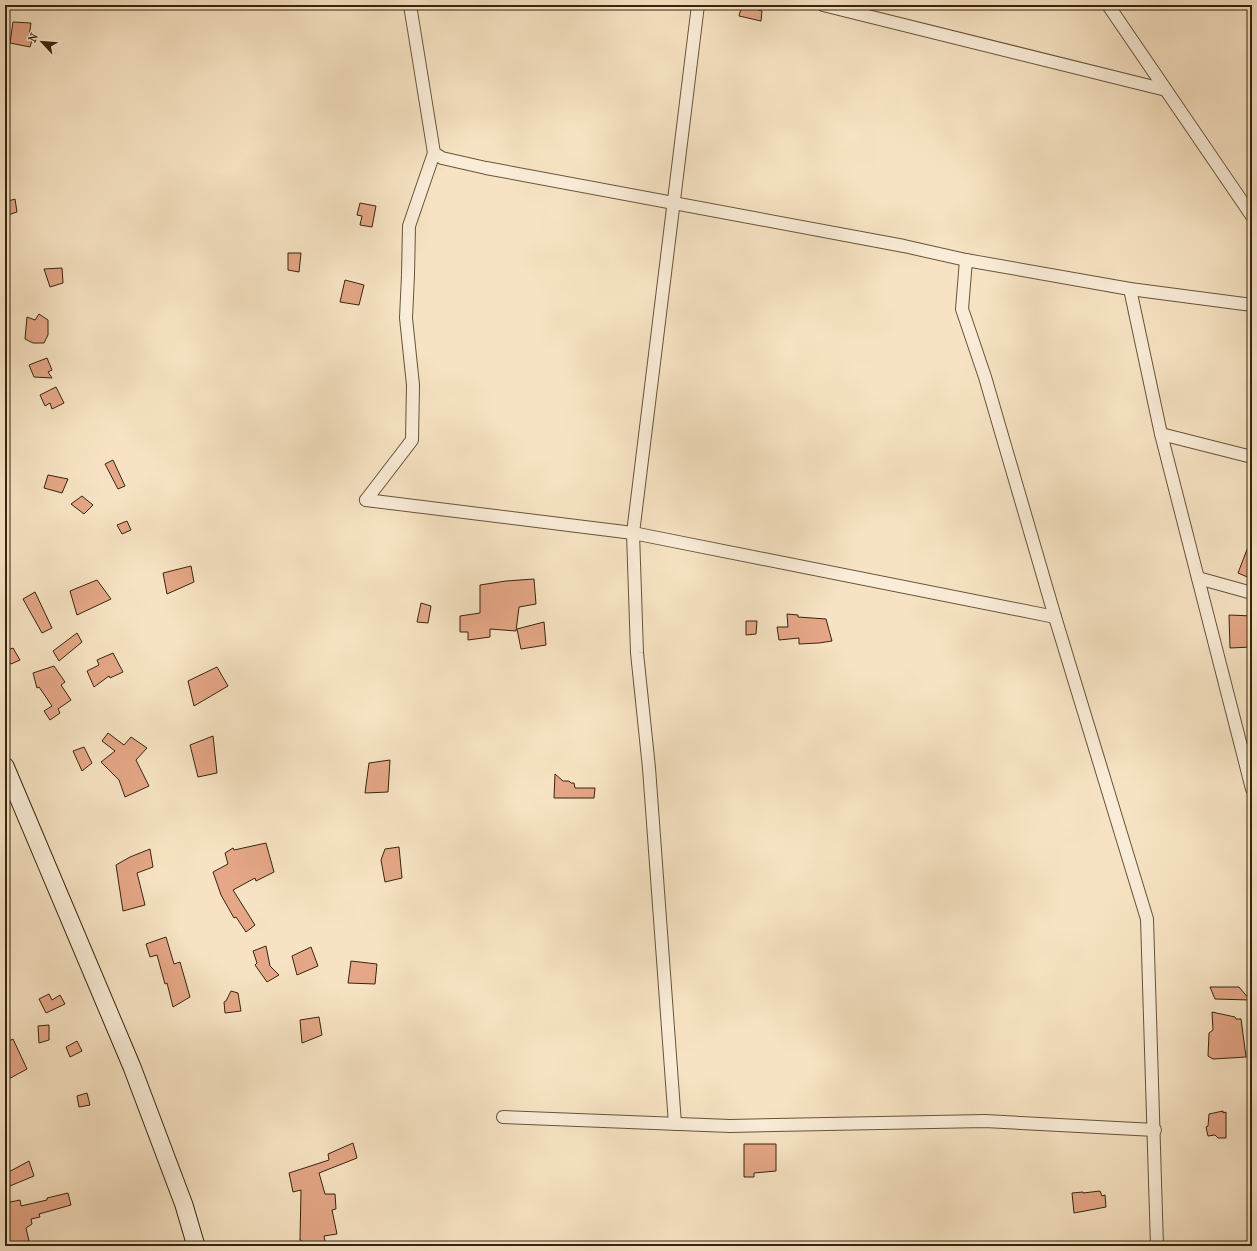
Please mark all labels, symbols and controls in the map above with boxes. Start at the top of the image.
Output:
north arrow [22,22,62,62]
text: N [26,31,41,44]

